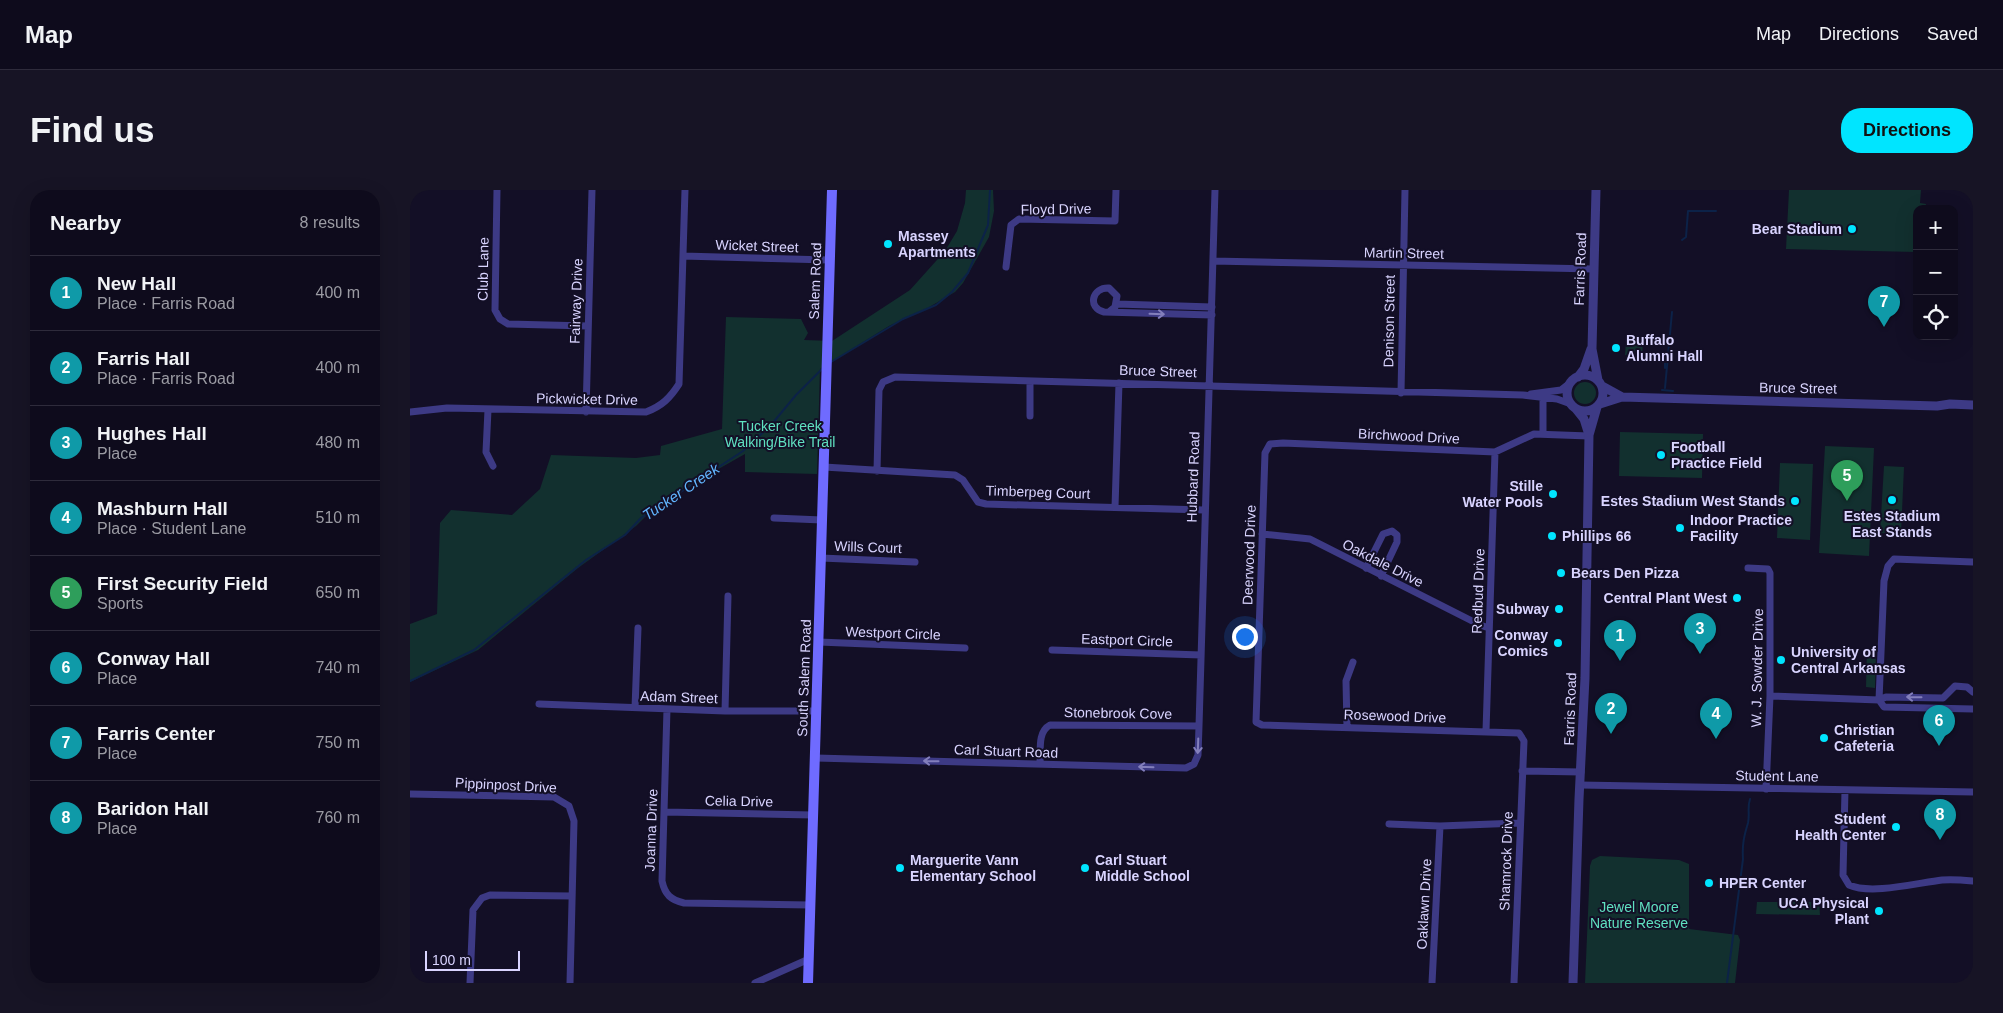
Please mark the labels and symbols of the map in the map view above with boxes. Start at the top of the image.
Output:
street label: Floyd Drive [1020,200,1092,218]
place label: Bear Stadium [1752,221,1842,237]
marker: Bear Stadium [1846,223,1858,235]
place label: Massey Apartments [898,228,976,260]
street label: Farris Road [1571,232,1589,306]
street label: Club Lane [474,237,492,301]
street label: Wicket Street [715,237,799,255]
marker: Massey Apartments [882,238,894,250]
street label: Salem Road [806,242,824,320]
street label: Martin Street [1364,244,1444,262]
street label: Fairway Drive [567,258,585,344]
street label: Denison Street [1380,274,1398,367]
pin: 7 [1868,286,1900,327]
one-way arrow [1149,309,1165,318]
place label: Buffalo Alumni Hall [1626,332,1703,364]
marker: Buffalo Alumni Hall [1610,342,1622,354]
street label: Bruce Street [1119,362,1197,380]
street label: Bruce Street [1759,379,1837,397]
street label: Pickwicket Drive [536,390,638,408]
park label: Tucker Creek Walking/Bike Trail [725,418,835,450]
street label: Birchwood Drive [1358,425,1461,447]
street label: Hubbard Road [1183,431,1203,523]
place label: Football Practice Field [1671,439,1762,471]
marker: Football Practice Field [1655,449,1667,461]
water label: Tucker Creek [639,459,724,523]
pin: 5 [1831,460,1863,501]
place label: Stille Water Pools [1463,478,1543,510]
street label: Timberpeg Court [985,482,1091,502]
marker: Stille Water Pools [1547,488,1559,500]
place label: Estes Stadium West Stands [1601,493,1785,509]
marker: Estes Stadium East Stands [1886,494,1898,506]
marker: Estes Stadium West Stands [1789,495,1801,507]
street label: Deerwood Drive [1239,504,1259,605]
place label: Estes Stadium East Stands [1844,508,1940,540]
place label: Indoor Practice Facility [1690,512,1792,544]
marker: Indoor Practice Facility [1674,522,1686,534]
place label: Phillips 66 [1562,528,1631,544]
marker: Phillips 66 [1546,530,1558,542]
street label: Oakdale Drive [1340,536,1426,590]
street label: Wills Court [834,538,902,556]
street label: Redbud Drive [1469,548,1487,634]
place label: Bears Den Pizza [1571,565,1679,581]
marker: Bears Den Pizza [1555,567,1567,579]
place label: Central Plant West [1604,590,1727,606]
marker: Central Plant West [1731,592,1743,604]
place label: Subway [1496,601,1549,617]
marker: Subway [1553,603,1565,615]
street label: W. J. Sowder Drive [1748,608,1766,728]
pin: 3 [1684,613,1716,654]
street label: South Salem Road [794,619,814,737]
pin: 1 [1604,620,1636,661]
street label: Westport Circle [845,623,941,643]
your location [1232,624,1258,650]
place label: Conway Comics [1494,627,1548,659]
street label: Eastport Circle [1081,630,1173,650]
marker: Conway Comics [1552,637,1564,649]
place label: University of Central Arkansas [1791,644,1906,676]
marker: University of Central Arkansas [1775,654,1787,666]
street label: Farris Road [1561,672,1579,746]
street label: Adam Street [640,688,718,706]
one-way arrow [1906,692,1922,702]
pin: 2 [1595,693,1627,734]
pin: 4 [1700,698,1732,739]
street label: Stonebrook Cove [1064,704,1172,722]
pin: 6 [1923,705,1955,746]
street label: Rosewood Drive [1343,706,1447,726]
place label: Christian Cafeteria [1834,722,1895,754]
marker: Christian Cafeteria [1818,732,1830,744]
one-way arrow [1194,738,1203,754]
street label: Carl Stuart Road [954,741,1058,761]
one-way arrow [923,756,940,766]
one-way arrow [1138,762,1154,772]
street label: Student Lane [1735,767,1819,785]
street label: Pippinpost Drive [455,774,558,796]
street label: Joanna Drive [642,788,660,872]
street label: Celia Drive [705,792,774,810]
pin: 8 [1924,799,1956,840]
street label: Shamrock Drive [1496,811,1516,911]
place label: Student Health Center [1795,811,1887,843]
marker: Student Health Center [1890,821,1902,833]
place label: Marguerite Vann Elementary School [910,852,1036,884]
place label: Carl Stuart Middle School [1095,852,1190,884]
street label: Oaklawn Drive [1414,858,1434,950]
marker: Marguerite Vann Elementary School [894,862,906,874]
marker: Carl Stuart Middle School [1079,862,1091,874]
place label: HPER Center [1719,875,1807,891]
marker: HPER Center [1703,877,1715,889]
place label: UCA Physical Plant [1778,895,1869,927]
park label: Jewel Moore Nature Reserve [1590,899,1688,931]
marker: UCA Physical Plant [1873,905,1885,917]
scale bar [425,948,520,971]

